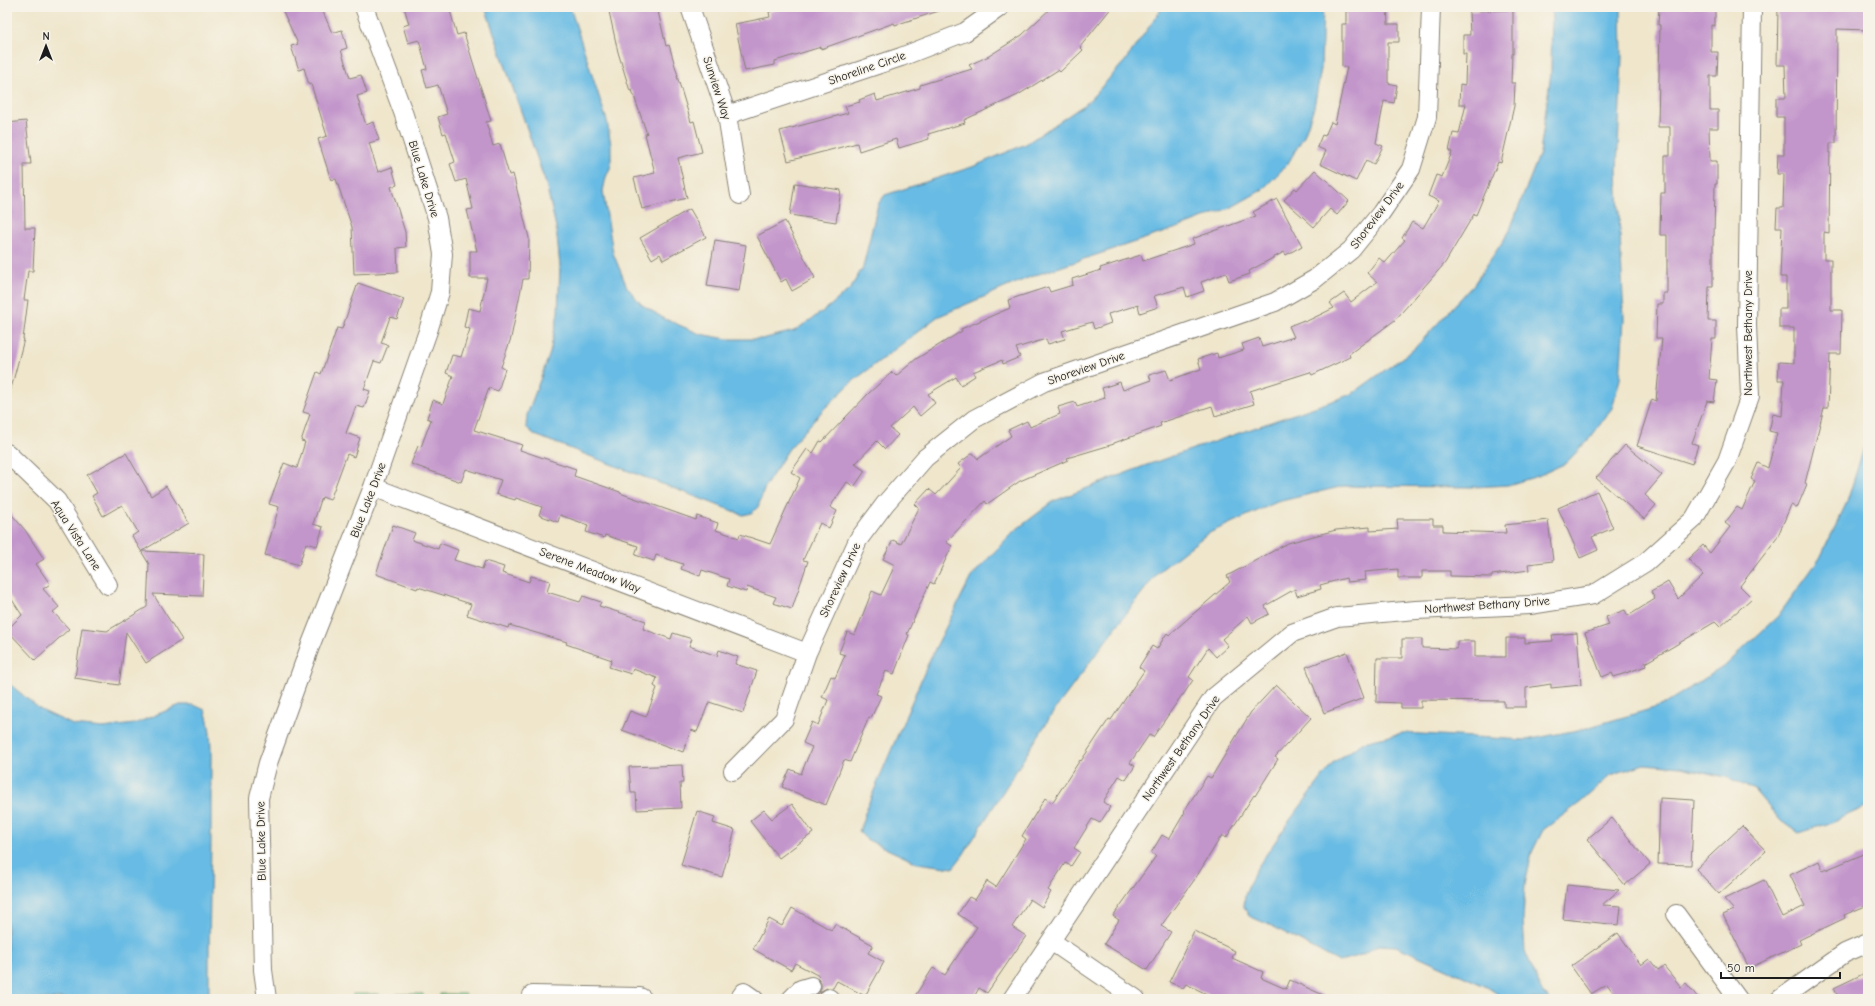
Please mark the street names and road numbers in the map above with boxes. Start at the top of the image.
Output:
street label: Shoreline Circle [826,48,908,88]
street label: Sunview Way [700,55,734,122]
street label: Blue Lake Drive [406,139,442,219]
street label: Shoreview Drive [1347,179,1407,251]
street label: Northwest Bethany Drive [1741,270,1755,396]
street label: Shoreview Drive [1046,348,1126,388]
street label: Blue Lake Drive [347,460,389,540]
street label: Aqua Vista Lane [48,497,104,573]
street label: Shoreview Drive [817,540,863,620]
street label: Serene Meadow Way [538,544,643,596]
street label: Northwest Bethany Drive [1424,594,1550,616]
street label: Northwest Bethany Drive [1139,693,1223,803]
street label: Blue Lake Drive [253,801,269,881]

